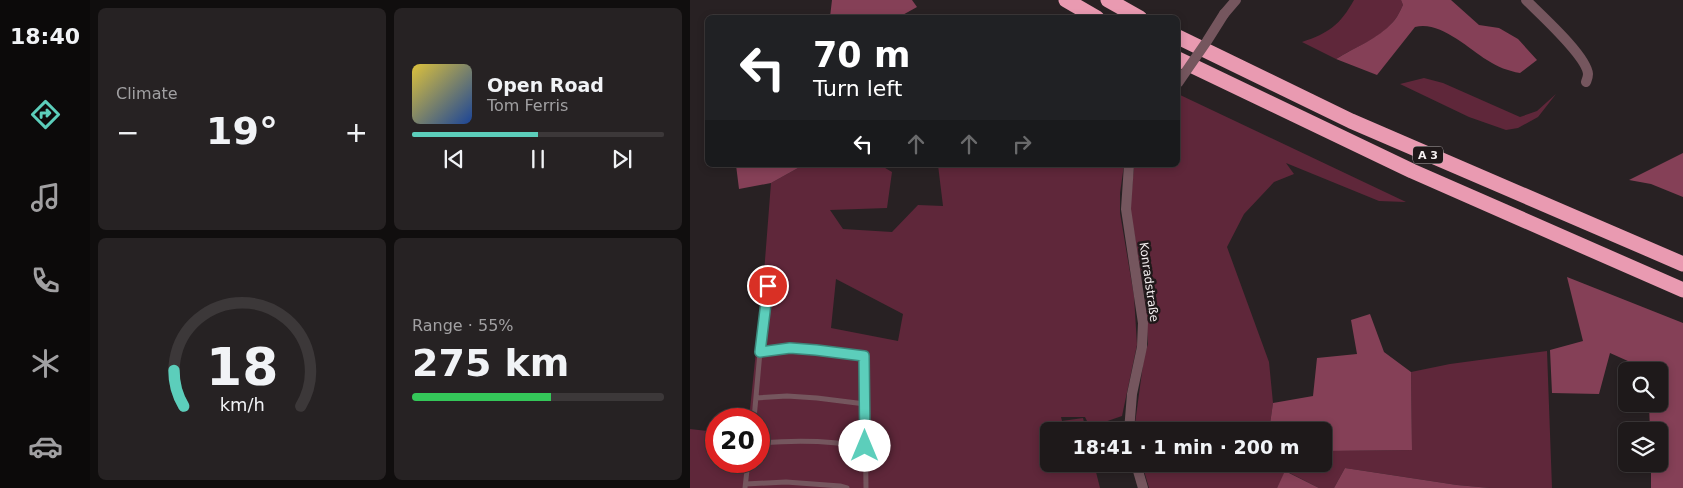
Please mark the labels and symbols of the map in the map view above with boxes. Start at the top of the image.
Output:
road number: A 3 [1413,146,1443,164]
street label: Konradstraße [1136,241,1162,323]
pin [747,265,789,307]
speed limit sign: 20 [705,408,770,473]
position arrow [838,419,890,471]

